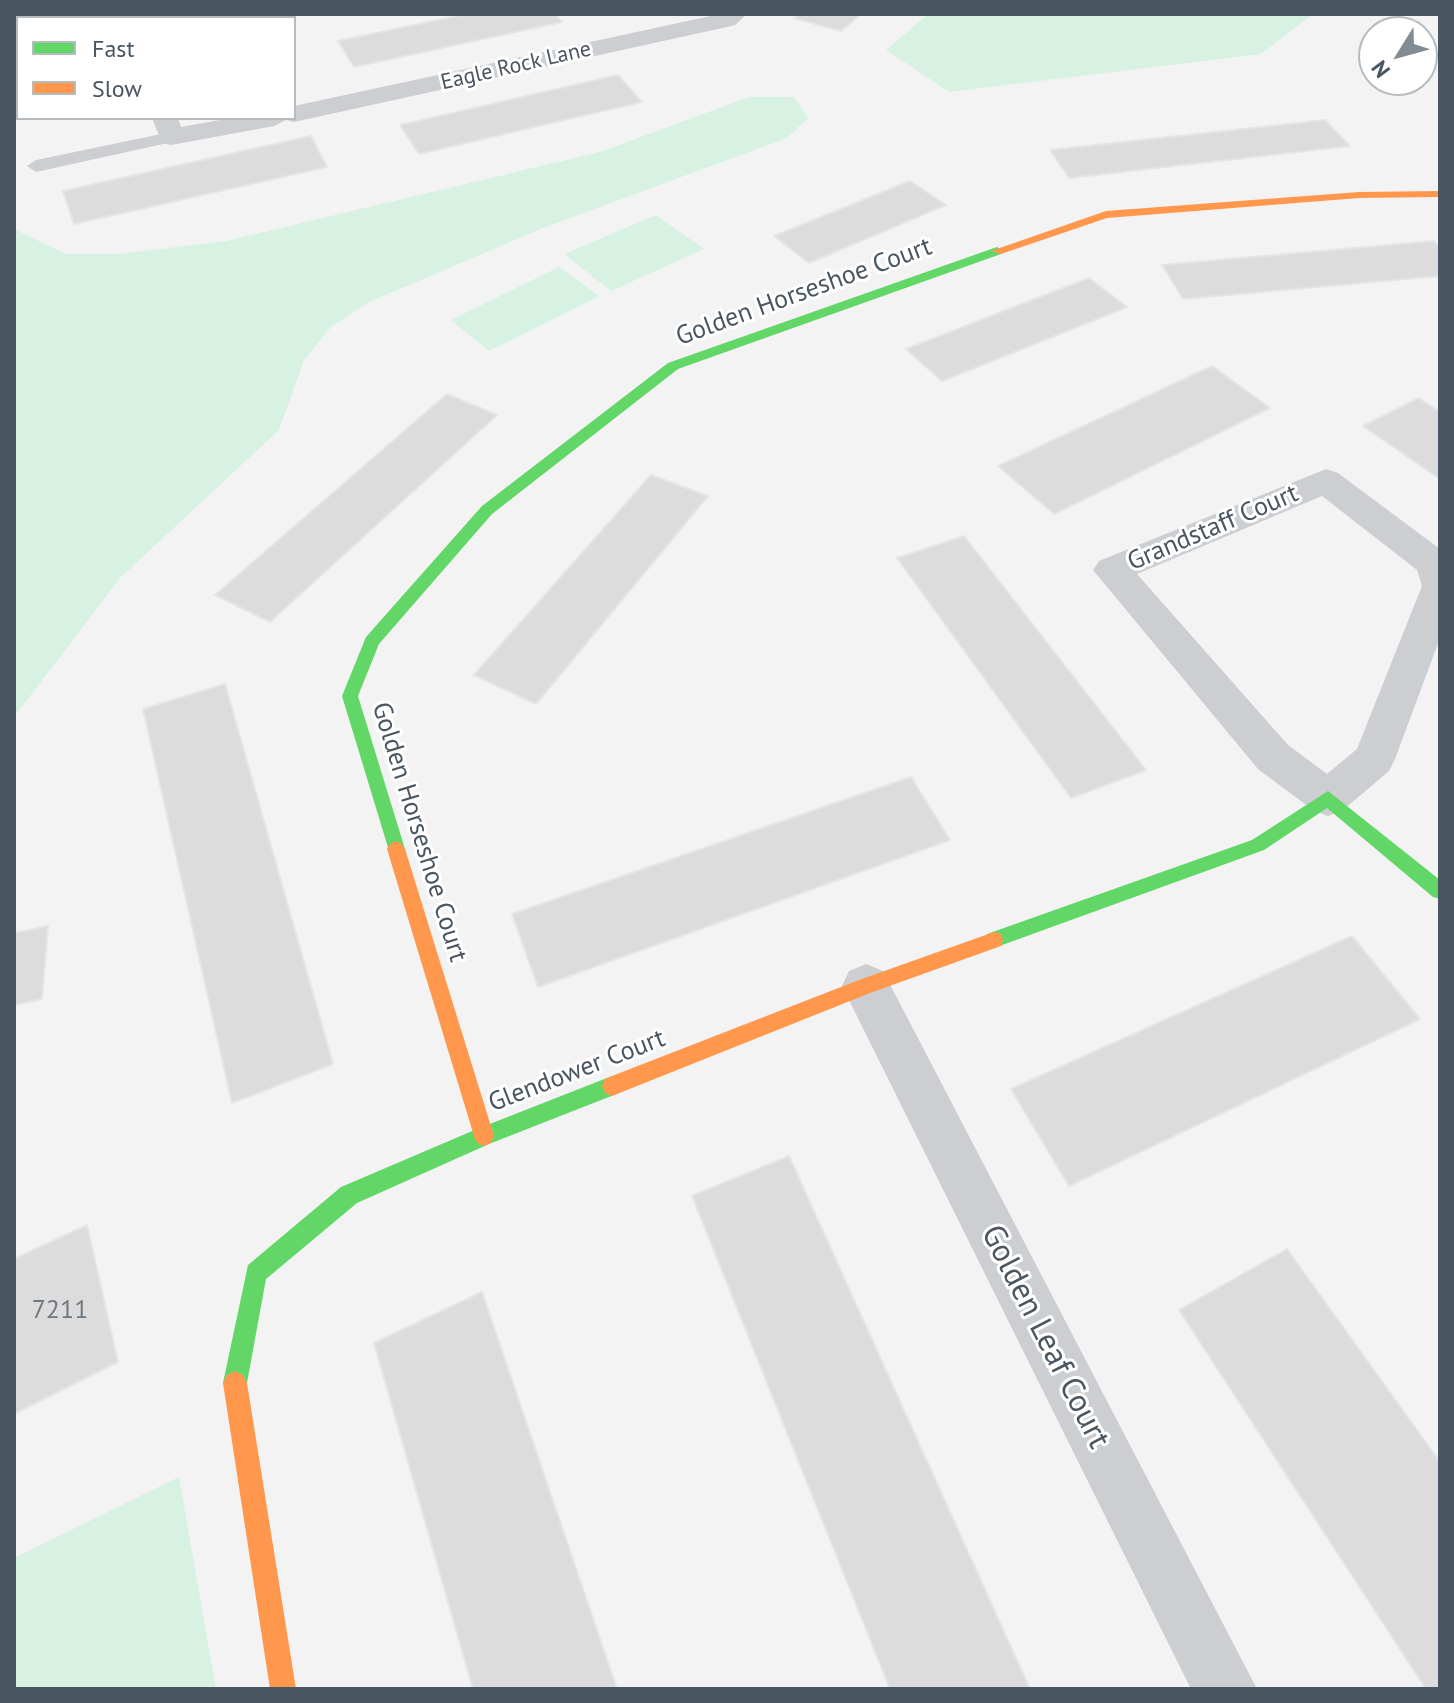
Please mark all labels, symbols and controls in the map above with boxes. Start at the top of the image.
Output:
legend [16,16,296,120]
north arrow [1358,16,1438,96]
text: Fast [92,33,135,64]
street label: Eagle Rock Lane [438,36,594,96]
text: N [1365,55,1396,83]
text: Slow [92,73,142,104]
street label: Golden Horseshoe Court [672,231,936,353]
street label: Grandstaff Court [1123,478,1303,578]
street label: Golden Horseshoe Court [365,698,473,966]
street label: Glendower Court [484,1023,670,1119]
street label: Golden Leaf Court [972,1219,1118,1455]
house number: 7211 [32,1295,88,1327]

